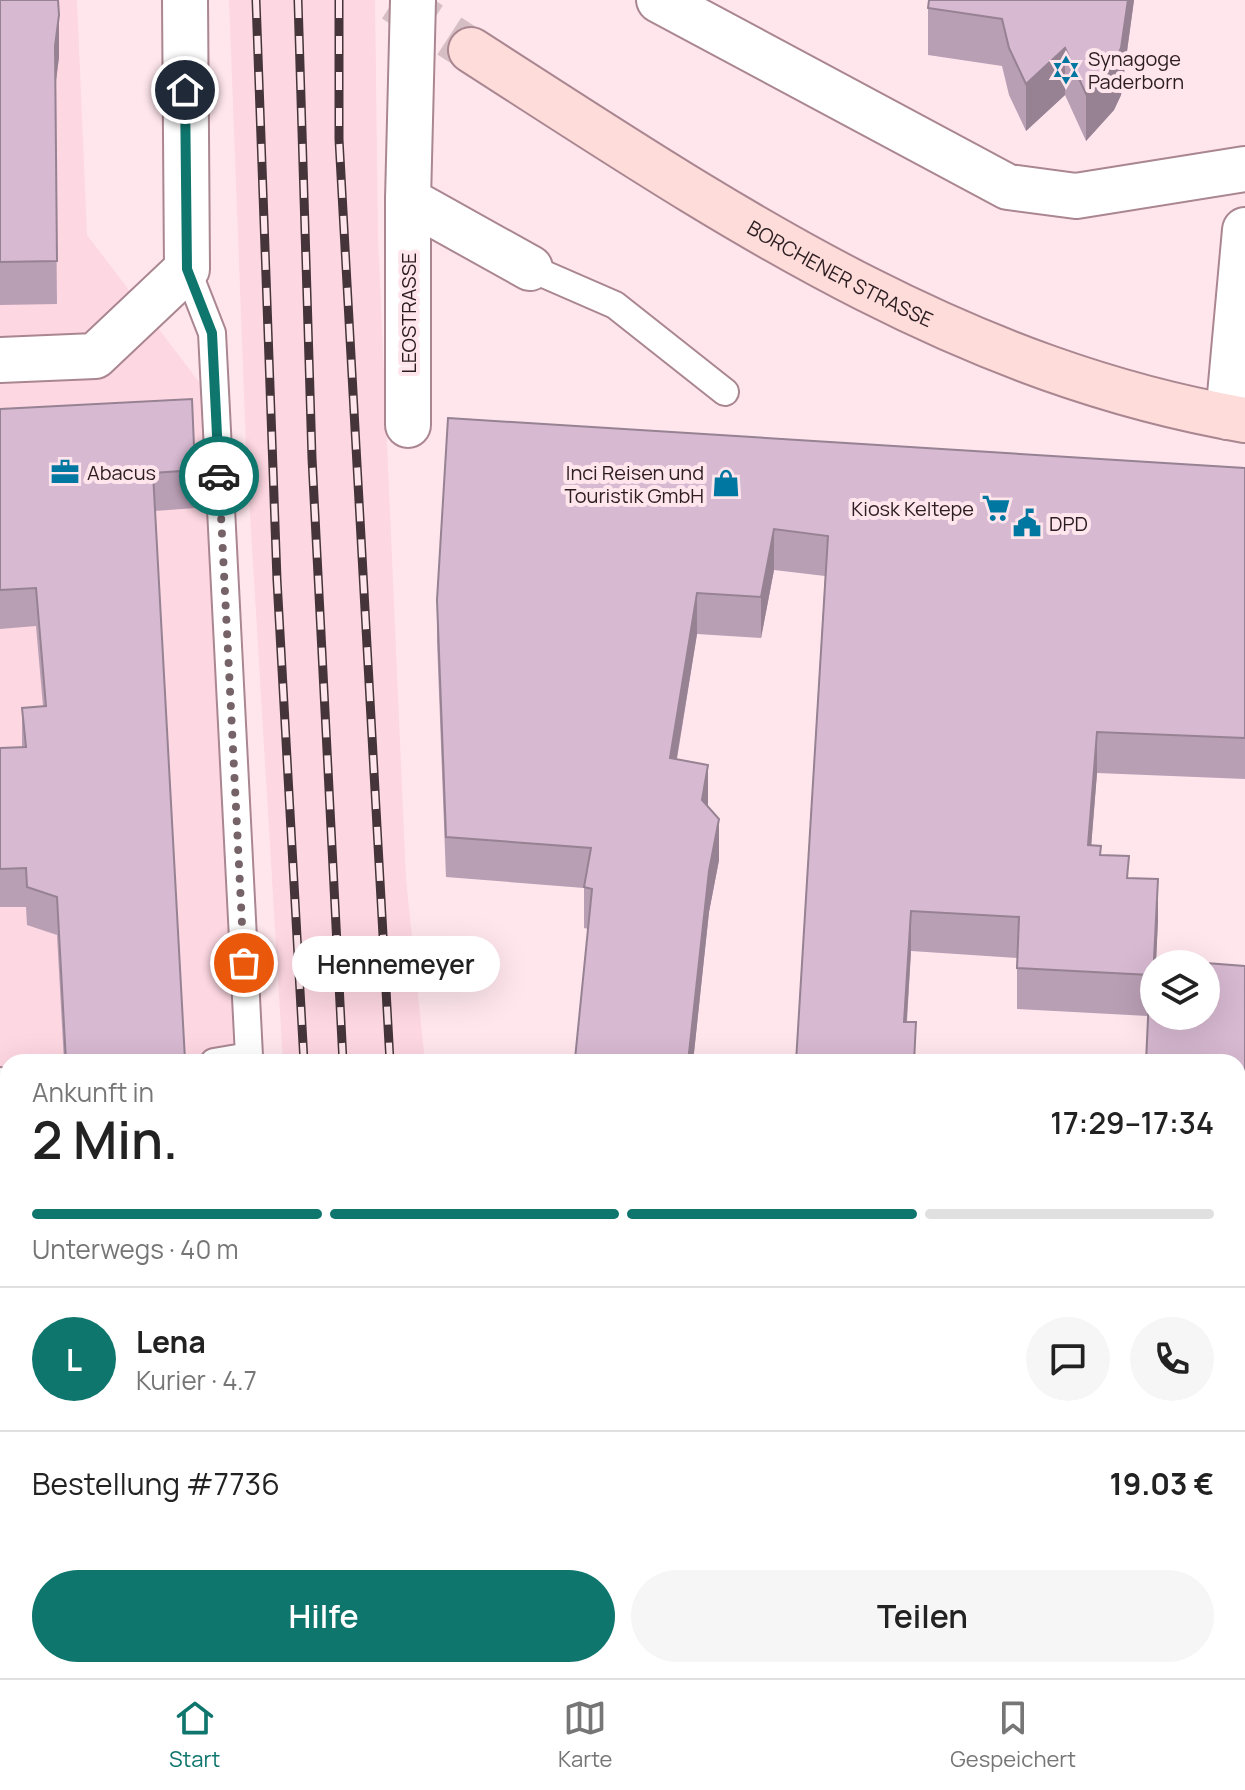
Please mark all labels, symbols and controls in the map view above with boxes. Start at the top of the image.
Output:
place label: Synagoge Paderborn [1088,45,1184,95]
synagogue icon: Synagoge Paderborn [1051,55,1081,85]
pin [151,56,219,124]
icon: home [163,68,207,112]
street label: BORCHENER STRASSE [743,213,938,333]
street label: LEOSTRASSE [395,253,422,373]
courier [179,436,259,516]
icon: car [197,454,241,498]
office icon: Abacus [50,457,80,487]
place label: Abacus [87,459,156,486]
place label: Inci Reisen und Touristik GmbH [564,459,704,509]
shop icon: Inci Reisen und Touristik GmbH [711,468,741,498]
supermarket icon: Kiosk Keltepe [981,493,1011,523]
place label: Kiosk Keltepe [851,495,974,522]
public building icon: DPD [1012,508,1042,538]
place label: DPD [1049,510,1088,537]
pin [210,929,278,997]
callout: Hennemeyer [292,935,500,991]
icon: bag [222,941,266,985]
text: Hennemeyer [317,946,475,982]
map controls [1140,950,1220,1030]
button: layers [1140,950,1220,1030]
text: Ankunft in [32,1074,154,1110]
text: 17:29–17:34 [1050,1102,1214,1143]
text: 2 Min. [32,1104,178,1175]
text: Unterwegs · 40 m [32,1231,239,1267]
button: chat [1026,1317,1110,1401]
button: phone [1130,1317,1214,1401]
text: Lena [136,1321,206,1362]
text: L [66,1339,82,1380]
text: Kurier · 4.7 [136,1362,257,1398]
text: Bestellung #7736 [32,1463,280,1504]
text: 19.03 € [1110,1463,1214,1504]
button: Hilfe [32,1570,615,1662]
button: Teilen [631,1570,1214,1662]
tab: Start [169,1696,220,1774]
tab: Karte [558,1696,612,1774]
tab: Gespeichert [950,1696,1076,1774]

